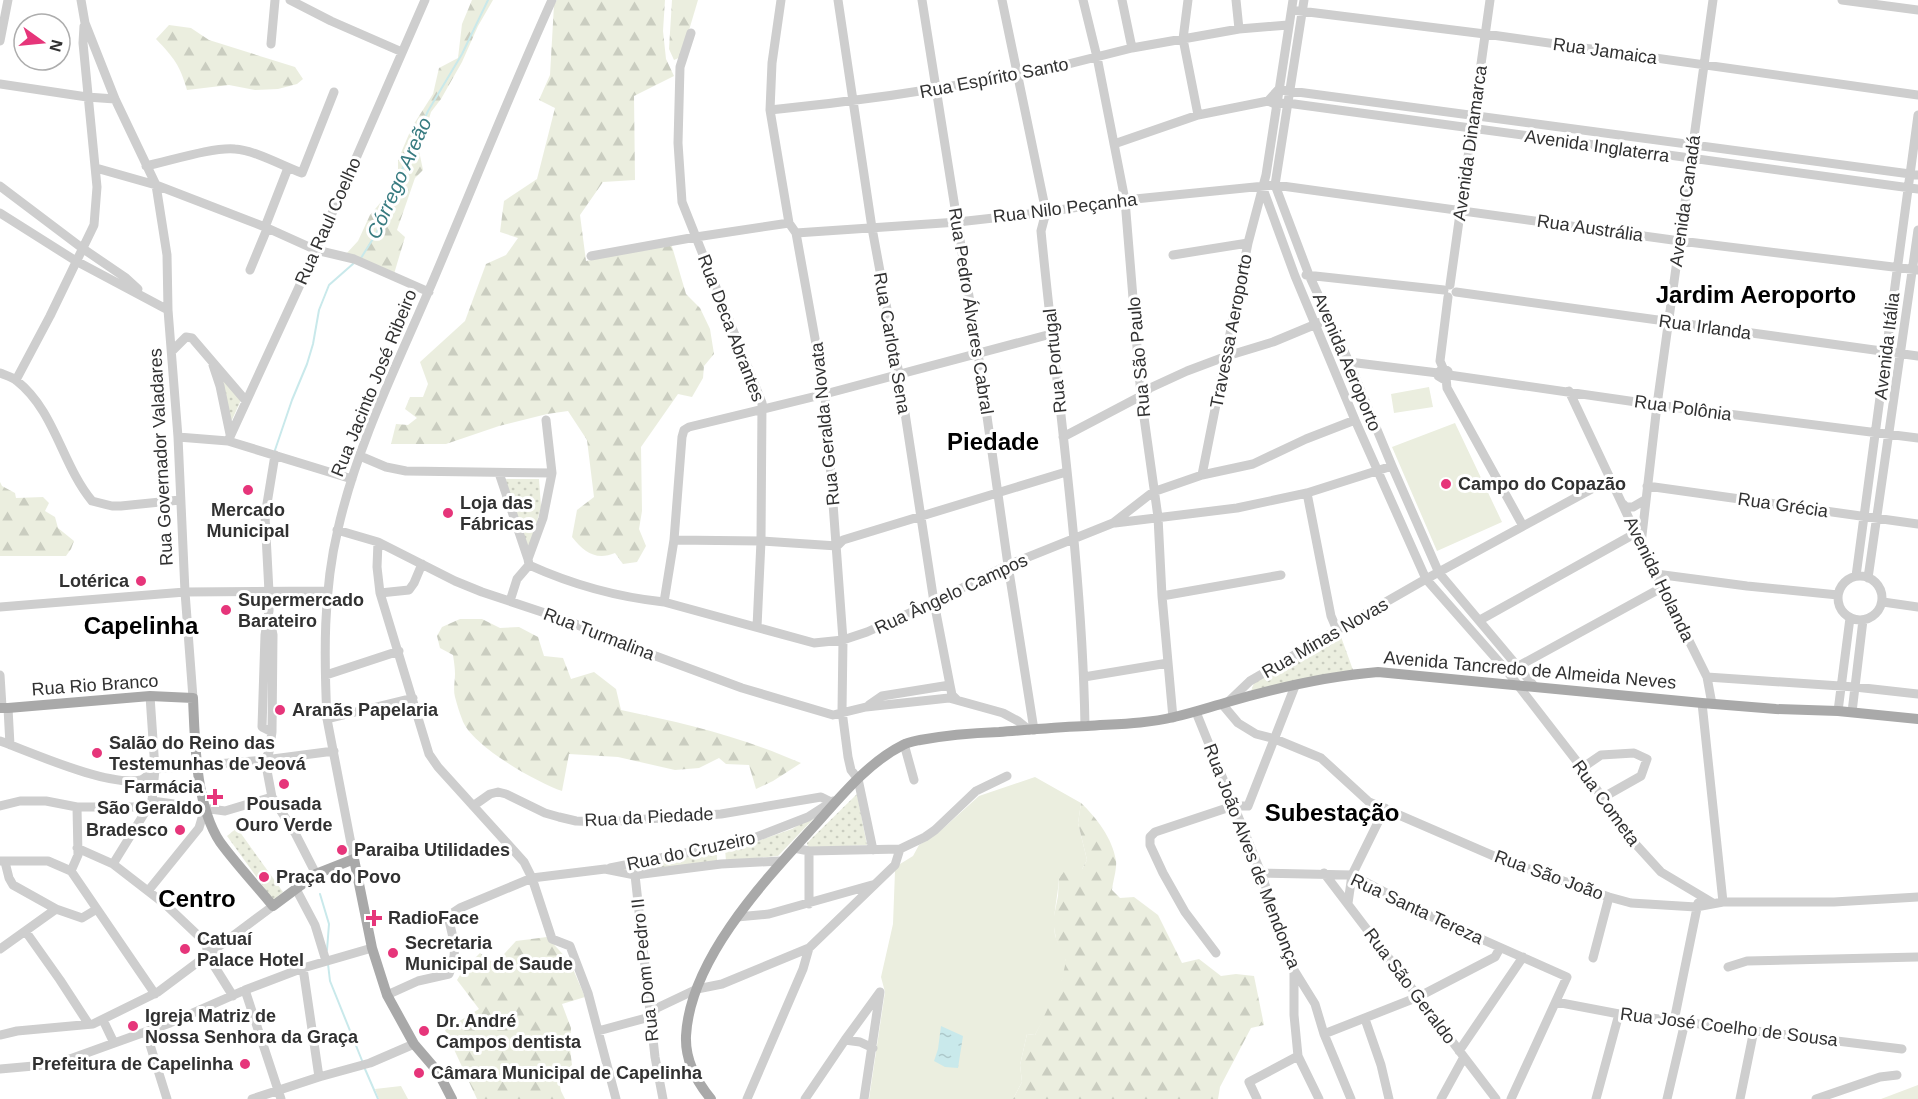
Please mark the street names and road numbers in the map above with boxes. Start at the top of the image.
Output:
street label: Rua Jamaica [1552,34,1659,68]
street label: Rua Espírito Santo [918,54,1070,102]
street label: Avenida Dinamarca [1449,63,1491,222]
street label: Avenida Inglaterra [1523,126,1672,166]
street label: Avenida Canadá [1666,133,1704,268]
street label: Rua Raul Coelho [291,154,365,288]
street label: Rua Nilo Peçanha [992,189,1139,227]
street label: Rua Pedro Álvares Cabral [945,206,997,416]
street label: Rua Austrália [1536,211,1645,245]
street label: Rua Deca Abrantes [694,252,768,404]
street label: Travessa Aeroporto [1206,252,1256,410]
street label: Rua Carlota Sena [870,271,914,416]
street label: Rua Jacinto José Ribeiro [327,286,421,480]
street label: Avenida Aeroporto [1309,290,1385,434]
street label: Avenida Itália [1871,290,1904,401]
street label: Rua São Paulo [1124,296,1154,418]
street label: Rua Portugal [1040,308,1070,414]
street label: Rua Irlanda [1658,311,1753,344]
street label: Rua Geralda Novata [806,340,844,507]
street label: Rua Governador Valadares [145,348,177,566]
street label: Rua Polônia [1633,391,1734,425]
street label: Rua Grécia [1737,489,1830,521]
street label: Avenida Holanda [1620,513,1698,646]
street label: Rua Ângelo Campos [872,550,1030,638]
street label: Rua Minas Novas [1258,594,1392,682]
street label: Rua Turmalina [541,604,658,665]
street label: Avenida Tancredo de Almeida Neves [1383,647,1677,693]
street label: Rua Rio Branco [31,671,159,699]
street label: Rua João Alves de Mendonça [1200,741,1305,972]
street label: Rua Cometa [1568,756,1644,851]
street label: Rua da Piedade [584,804,714,830]
street label: Rua do Cruzeiro [625,828,757,874]
street label: Rua São João [1492,846,1606,904]
street label: Rua Santa Tereza [1348,870,1487,949]
street label: Rua Dom Pedro II [628,897,662,1043]
street label: Rua São Geraldo [1360,924,1460,1048]
street label: Rua José Coelho de Sousa [1619,1004,1840,1050]

